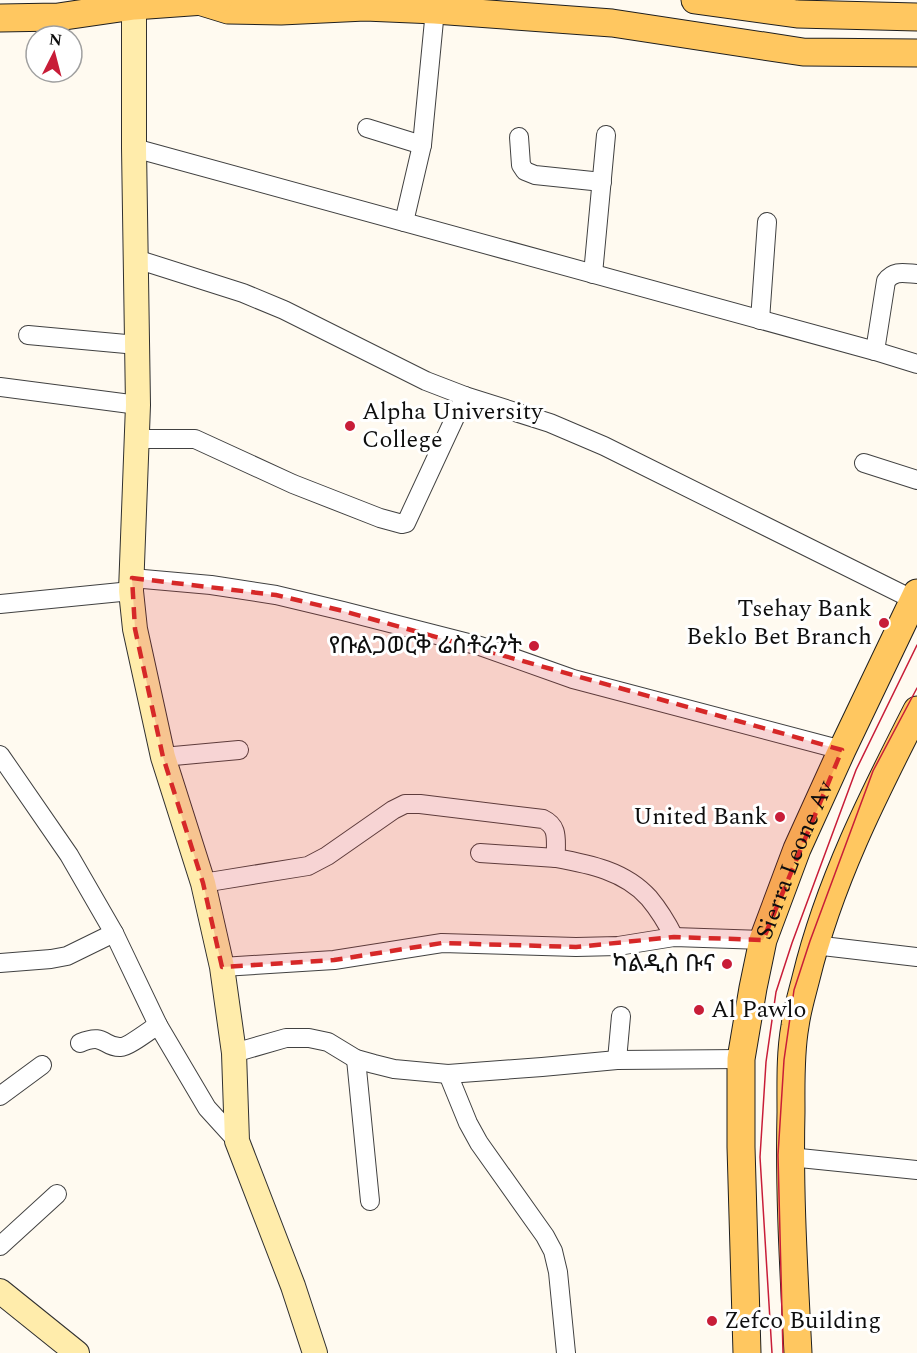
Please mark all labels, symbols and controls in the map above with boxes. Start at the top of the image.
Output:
north arrow [24,24,84,84]
text: N [48,27,63,53]
place label: Alpha University College [362,394,544,458]
marker: Alpha University College [343,419,357,433]
place label: Tsehay Bank Beklo Bet Branch [686,591,872,655]
marker: Tsehay Bank Beklo Bet Branch [877,616,891,630]
place label: የቡልጋወርቅ ሬስቶራንት [329,628,523,664]
marker: የቡልጋወርቅ ሬስቶራንት [527,639,541,653]
street label: Sierra Leone Av [747,774,844,945]
place label: United Bank [633,799,768,835]
marker: United Bank [773,810,787,824]
place label: ካልዲስ ቡና [612,946,715,982]
marker: ካልዲስ ቡና [720,957,734,971]
place label: Al Pawlo [711,992,806,1028]
marker: Al Pawlo [692,1003,706,1017]
place label: Zefco Building [724,1303,881,1339]
marker: Zefco Building [705,1314,719,1328]

